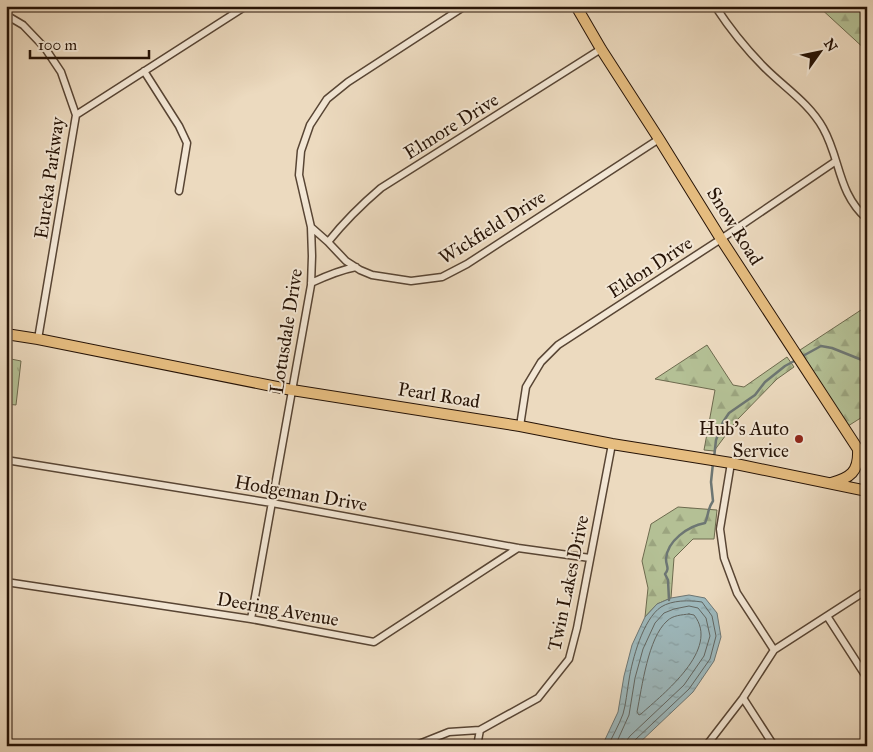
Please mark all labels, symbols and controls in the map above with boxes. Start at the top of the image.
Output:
scale bar [30,28,149,60]
north arrow [796,28,846,78]
text: 100 m [38,36,78,54]
text: N [820,36,841,55]
street label: Elmore Drive [399,88,503,164]
street label: Eureka Parkway [29,114,69,240]
street label: Snow Road [702,183,768,270]
street label: Wickfield Drive [434,185,550,269]
street label: Eldon Drive [603,231,697,303]
street label: Lotusdale Drive [265,267,307,395]
street label: Pearl Road [396,377,482,413]
place label: Hub's Auto Service [699,417,789,462]
marker: Hub's Auto Service [793,433,805,445]
street label: Hodgeman Drive [233,470,369,517]
street label: Twin Lakes Drive [542,513,594,653]
street label: Deering Avenue [215,587,341,632]

